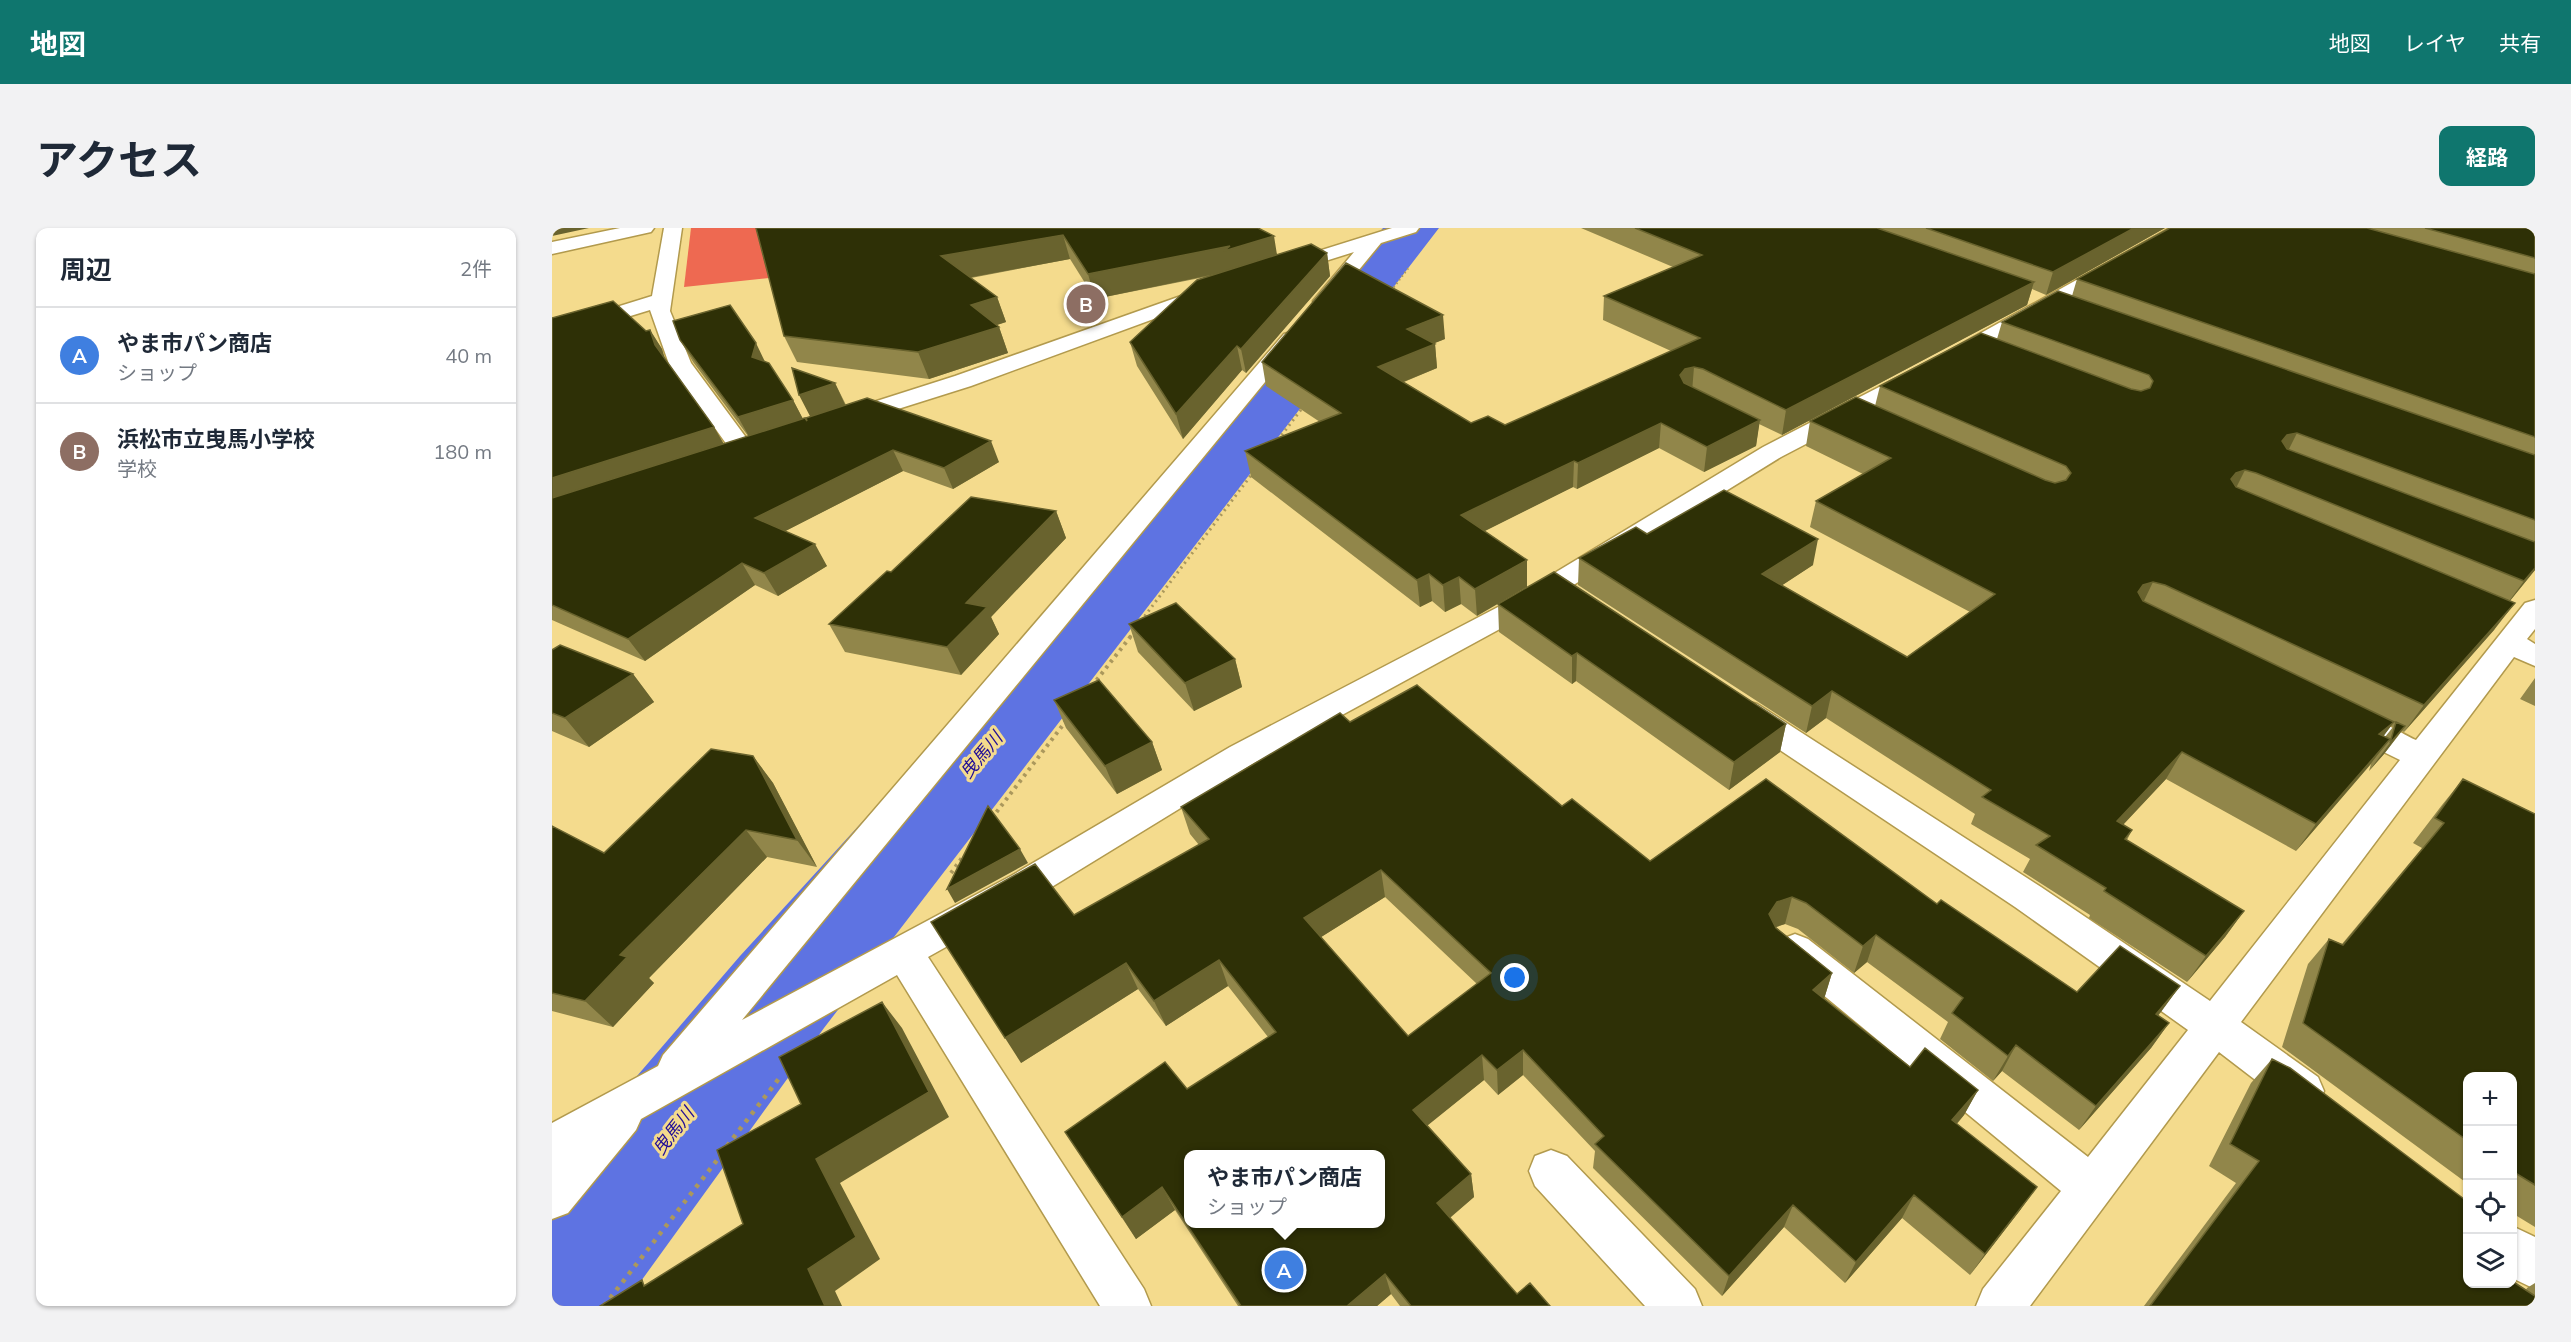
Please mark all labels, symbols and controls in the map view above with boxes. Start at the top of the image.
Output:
text: 地図 [30,26,86,61]
text: 地図 [2329,30,2371,56]
text: レイヤ [2404,30,2466,56]
text: 共有 [2499,30,2541,56]
button: 経路 [2439,126,2535,186]
text: アクセス [36,133,202,186]
text: 周辺 [60,253,112,286]
text: 2件 [460,256,492,281]
pin: B [1066,282,1106,326]
text: やま市パン商店 [117,329,272,357]
text: A [72,343,87,368]
text: 40 m [445,343,492,368]
text: ショップ [117,360,197,385]
text: 浜松市立曳馬小学校 [117,425,315,453]
text: B [73,439,86,464]
text: 180 m [433,439,492,464]
text: 学校 [117,456,157,481]
water label: 曳馬川 [955,725,1008,783]
your location [1500,963,1529,992]
map controls [2463,1072,2517,1288]
button: + [2463,1072,2517,1126]
water label: 曳馬川 [647,1101,700,1159]
button: − [2463,1126,2517,1180]
popup [1184,1150,1385,1228]
text: やま市パン商店 [1207,1163,1362,1191]
button: locate [2463,1180,2517,1234]
text: ショップ [1207,1194,1287,1219]
button: layers [2463,1234,2517,1288]
pin: A [1264,1248,1304,1292]

